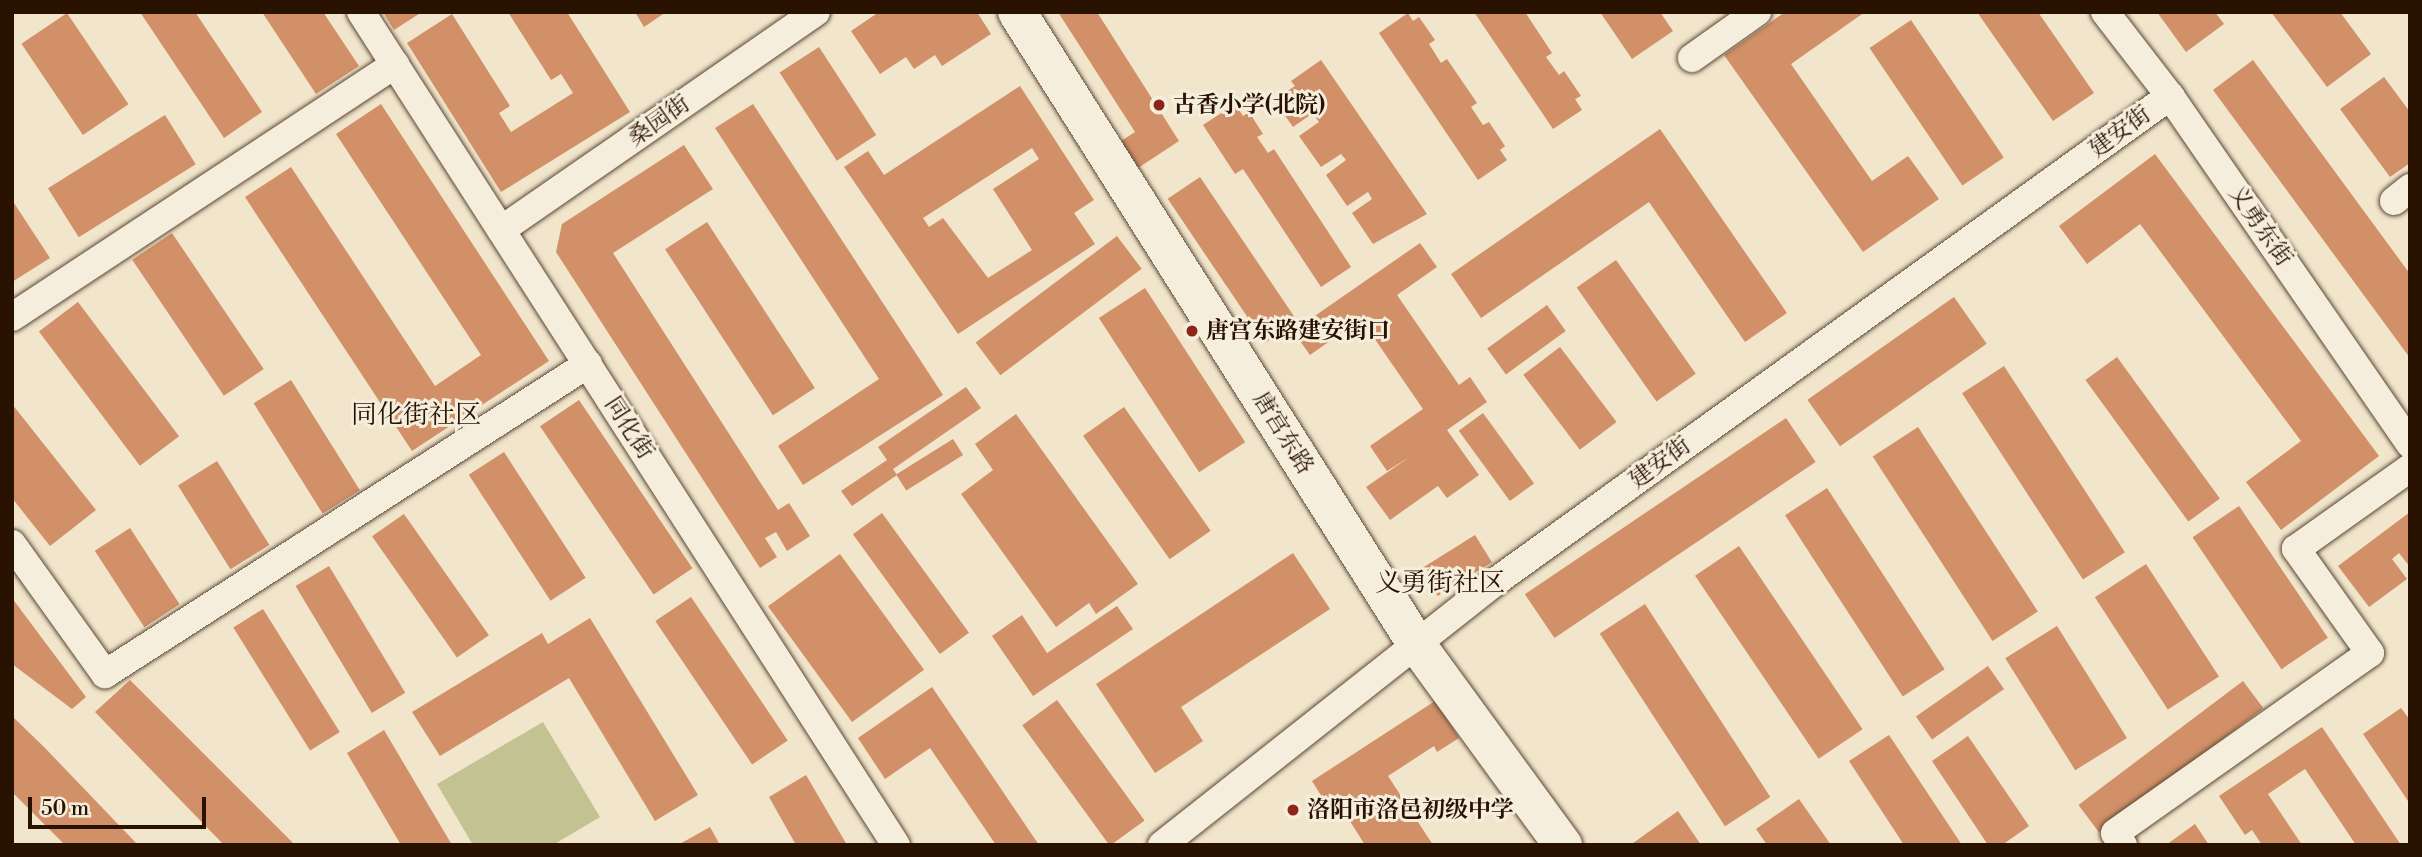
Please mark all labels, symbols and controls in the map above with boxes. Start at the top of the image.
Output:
street label: 桑园街 [623,90,695,152]
place label: 古香小学(北院) [1173,91,1325,119]
marker: 古香小学(北院) [1151,97,1167,113]
street label: 建安街 [2084,101,2156,163]
street label: 义勇东街 [2222,180,2298,272]
place label: 唐宫东路建安街口 [1206,317,1390,345]
marker: 唐宫东路建安街口 [1184,323,1200,339]
street label: 唐宫东路 [1247,387,1319,479]
street label: 同化街 [599,392,659,464]
district label: 同化街社区 [351,400,481,432]
street label: 建安街 [1624,432,1696,494]
district label: 义勇街社区 [1375,568,1505,600]
scale bar [32,784,210,828]
text: 50 m [41,796,89,822]
place label: 洛阳市洛邑初级中学 [1307,796,1514,824]
marker: 洛阳市洛邑初级中学 [1285,802,1301,818]

